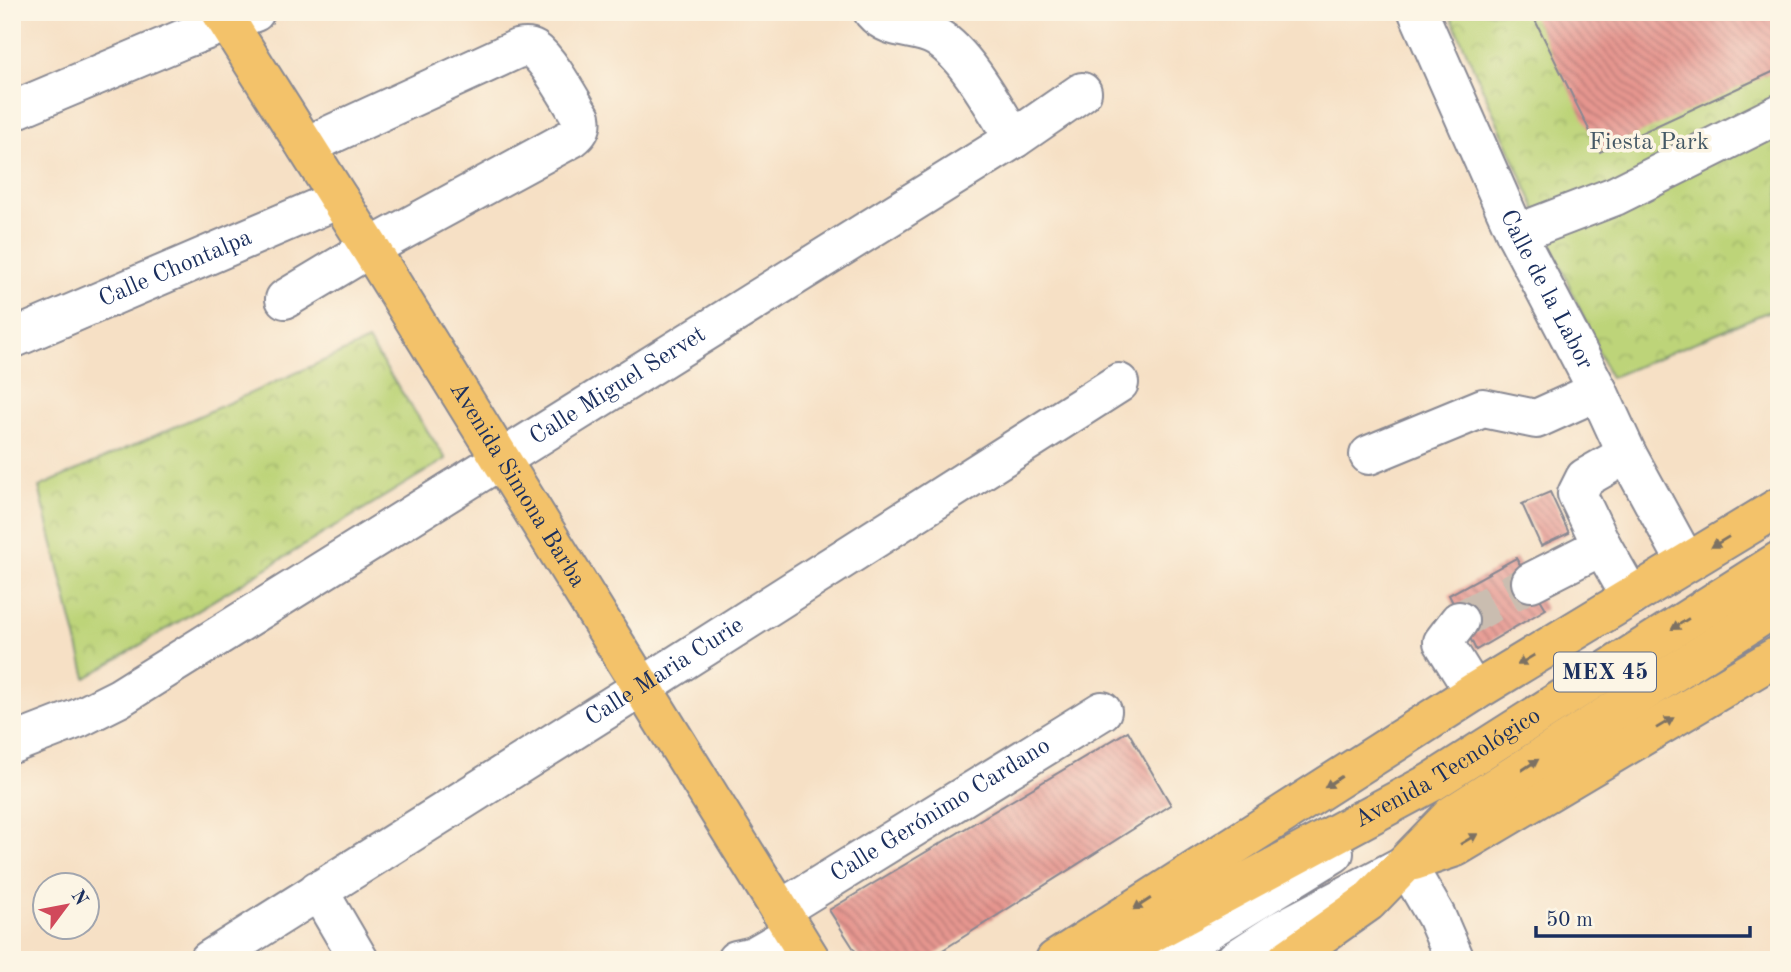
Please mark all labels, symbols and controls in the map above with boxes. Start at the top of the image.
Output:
park label: Fiesta Park [1589,131,1709,155]
street label: Calle de la Labor [1495,207,1597,374]
street label: Calle Chontalpa [96,226,256,312]
street label: Calle Miguel Servet [526,323,710,450]
street label: Avenida Simona Barba [444,378,589,592]
one-way arrow [1711,536,1730,548]
street label: Calle Maria Curie [582,613,748,731]
one-way arrow [1670,618,1689,631]
road number: MEX 45 [1554,652,1656,692]
one-way arrow [1516,654,1535,667]
street label: Avenida Tecnológico [1351,704,1545,833]
one-way arrow [1655,717,1674,729]
street label: Calle Gerónimo Cardano [827,734,1055,887]
one-way arrow [1521,759,1540,772]
one-way arrow [1324,775,1343,788]
one-way arrow [1459,834,1479,846]
north arrow [32,870,102,940]
text: N [66,887,90,910]
scale bar [1536,895,1749,939]
one-way arrow [1132,898,1152,911]
text: 50 m [1546,910,1593,931]

